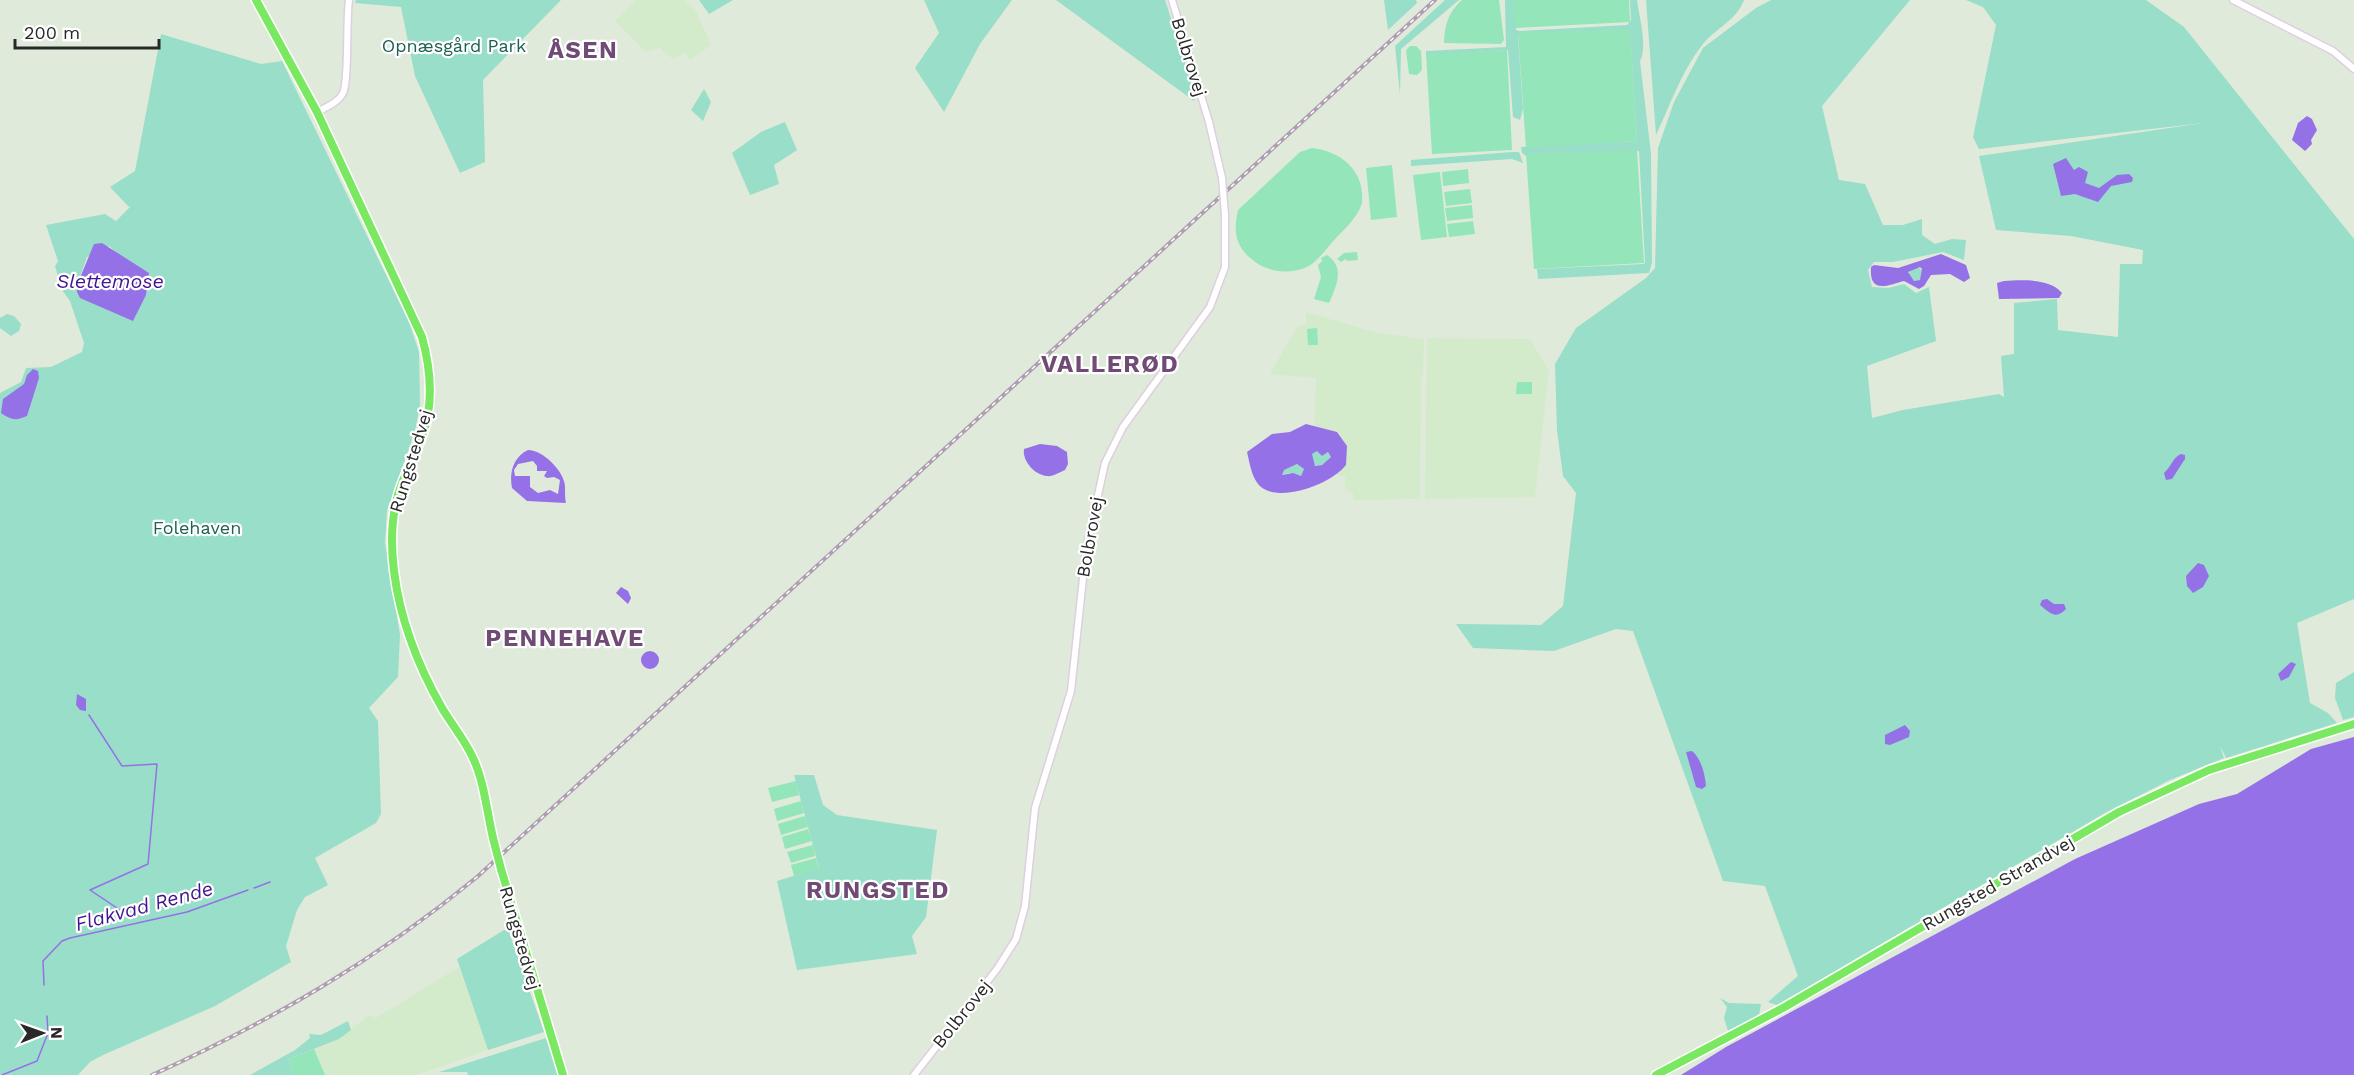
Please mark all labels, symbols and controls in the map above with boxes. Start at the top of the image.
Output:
scale bar [15,12,159,50]
street label: Bolbrovej [1167,15,1211,99]
text: 200 m [24,22,80,43]
park label: Opnæsgård Park [382,35,526,56]
district label: ÅSEN [548,36,618,64]
water label: Slettemose [56,269,164,293]
district label: VALLERØD [1041,350,1179,378]
street label: Rungstedvej [385,407,436,515]
street label: Bolbrovej [1072,495,1107,579]
park label: Folehaven [153,517,241,538]
district label: PENNEHAVE [485,624,645,652]
street label: Rungsted Strandvej [1918,831,2077,935]
water label: Flakvad Rende [72,876,216,936]
district label: RUNGSTED [806,876,950,904]
street label: Rungstedvej [496,884,545,992]
street label: Bolbrovej [928,975,995,1052]
north arrow [12,1003,72,1063]
text: N [47,1027,66,1039]

